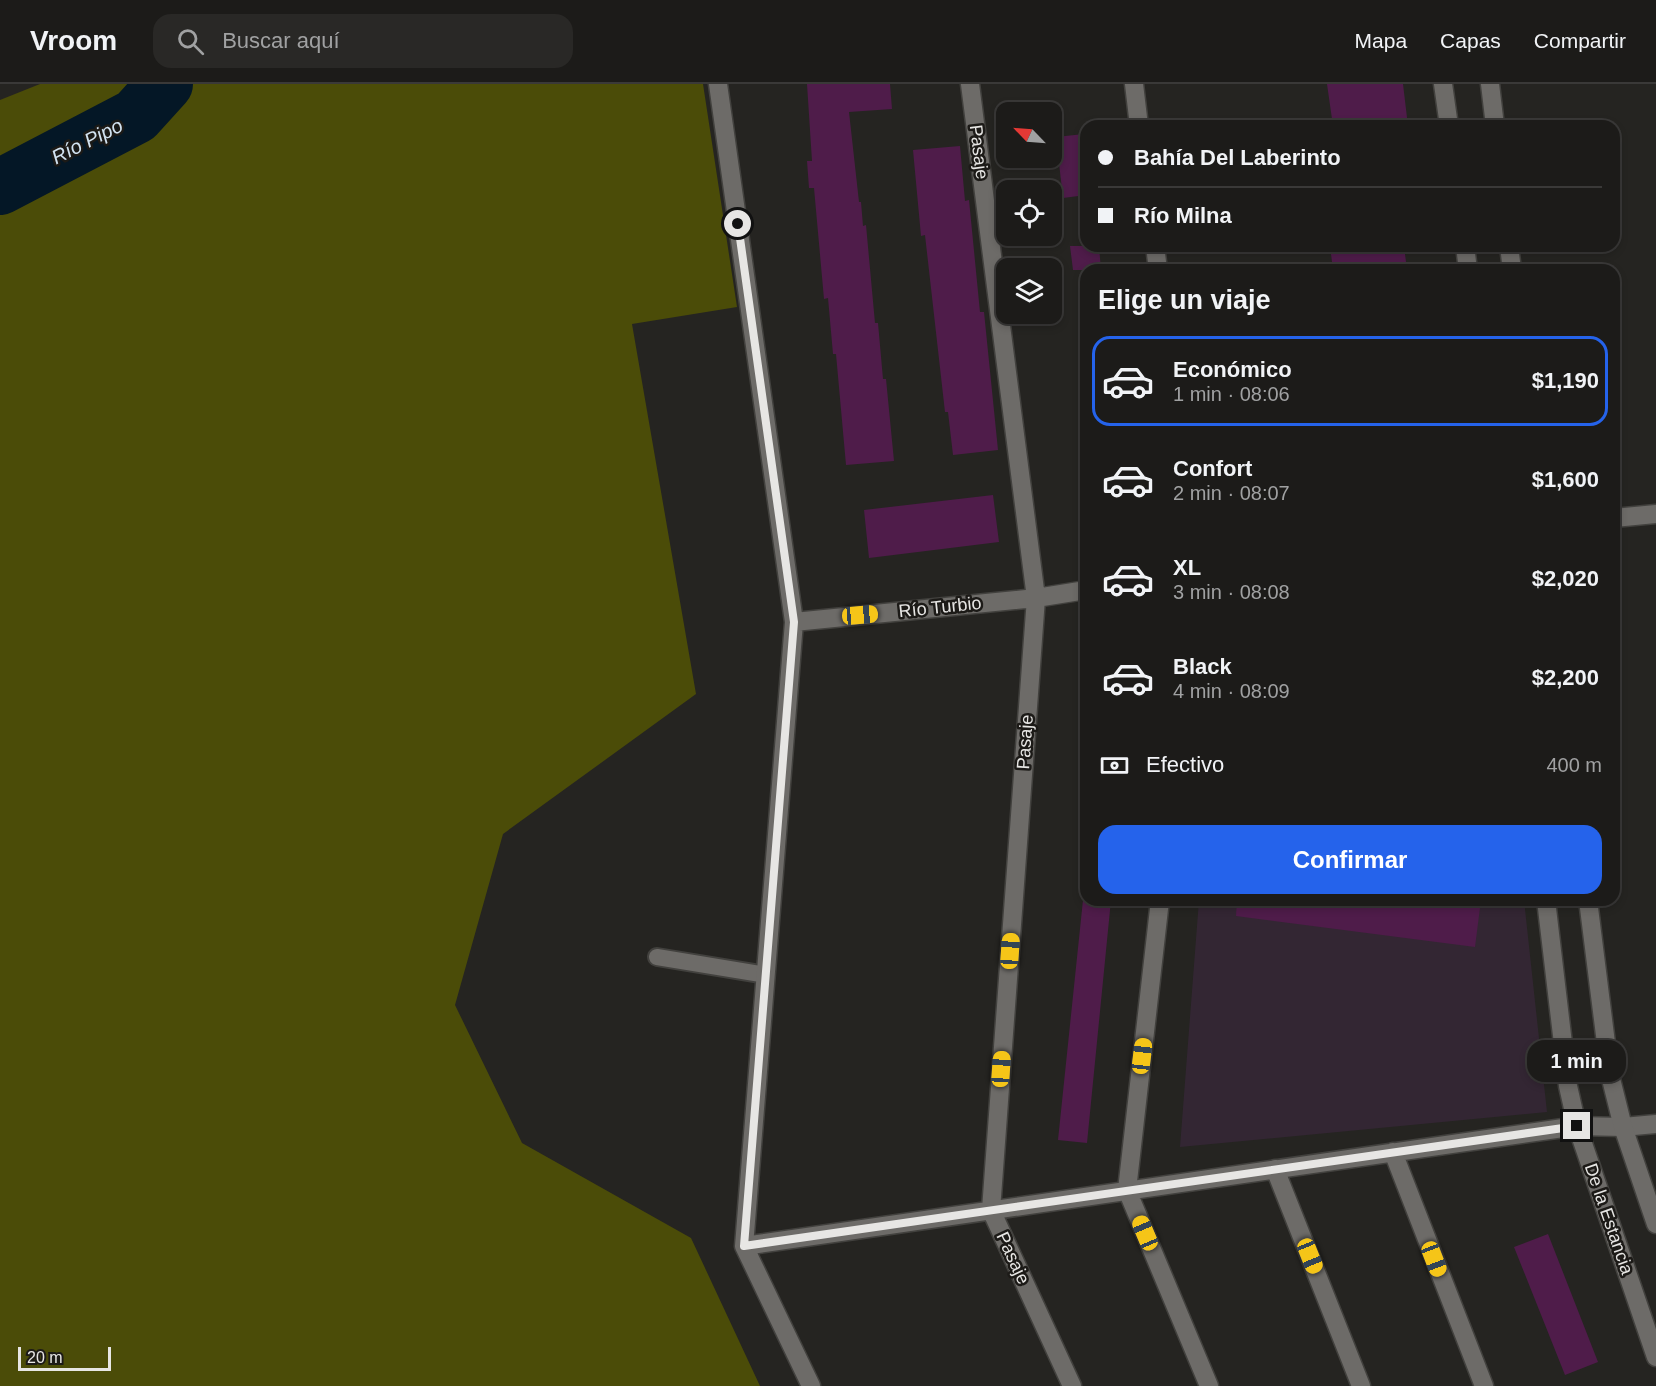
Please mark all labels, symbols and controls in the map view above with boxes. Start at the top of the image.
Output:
search box [153,14,573,68]
text: Vroom [30,25,117,56]
icon: search [174,25,207,58]
text: Buscar aquí [222,28,340,53]
text: Mapa [1355,29,1407,52]
text: Capas [1440,29,1501,52]
text: Compartir [1534,29,1626,52]
north arrow [996,102,1062,168]
map controls [996,102,1062,324]
water label: Río Pipo [48,114,126,168]
street label: Pasaje [966,123,992,181]
text: Bahía Del Laberinto [1134,145,1341,170]
button: locate [996,180,1062,246]
text: Río Milna [1134,203,1232,228]
route start [724,210,751,237]
button: layers [996,258,1062,324]
text: Elige un viaje [1098,285,1271,315]
icon: car [1101,354,1155,408]
text: Económico [1173,357,1292,382]
text: $1,190 [1532,368,1599,393]
text: 1 min · 08:06 [1173,383,1290,405]
icon: car [1101,453,1155,507]
text: Confort [1173,456,1252,481]
text: $1,600 [1532,467,1599,492]
text: 2 min · 08:07 [1173,482,1290,504]
icon: car [1101,552,1155,606]
text: XL [1173,555,1201,580]
text: $2,020 [1532,566,1599,591]
text: 3 min · 08:08 [1173,581,1290,603]
street label: Río Turbio [898,593,982,621]
car [841,604,879,626]
icon: car [1101,651,1155,705]
text: Black [1173,654,1232,679]
text: $2,200 [1532,665,1599,690]
text: 4 min · 08:09 [1173,680,1290,702]
street label: Pasaje [1013,714,1037,770]
icon: cash [1098,749,1131,782]
text: Efectivo [1146,752,1224,777]
text: 400 m [1546,754,1602,776]
button: Confirmar [1098,825,1602,894]
car [1000,932,1020,970]
car [1131,1037,1153,1075]
callout: 1 min [1528,1039,1626,1081]
car [991,1050,1011,1088]
text: 1 min [1550,1050,1603,1072]
route end [1563,1112,1590,1139]
street label: De la Estancia [1581,1161,1638,1278]
car [1130,1213,1160,1253]
street label: Pasaje [992,1229,1034,1287]
car [1295,1236,1325,1276]
car [1419,1239,1449,1279]
scale bar [18,1344,111,1372]
text: 20 m [27,1349,63,1366]

